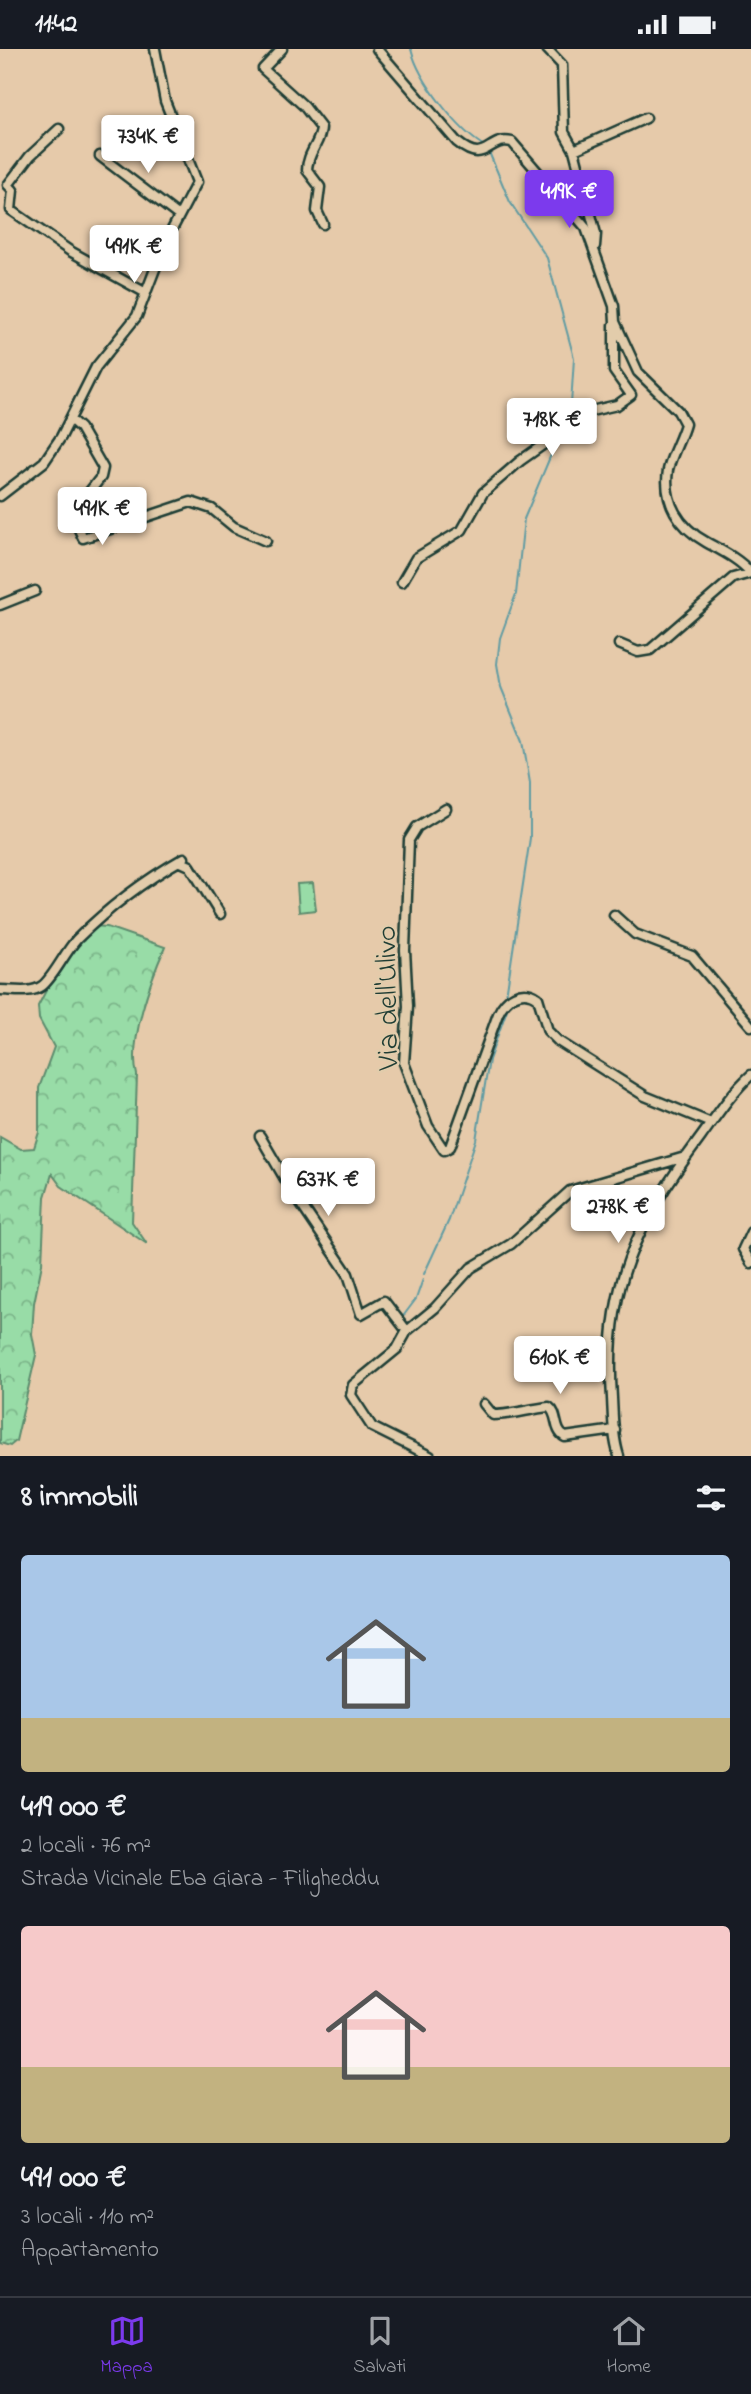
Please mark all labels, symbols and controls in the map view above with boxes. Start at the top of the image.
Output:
text: 11:42 [35,6,77,44]
pin: 734K € [91,115,205,175]
text: 734K € [117,121,179,154]
pin: 419K € [512,171,626,230]
text: 419K € [541,176,597,209]
pin: 491K € [77,225,191,285]
text: 491K € [106,231,162,264]
pin: 718K € [495,399,609,458]
text: 718K € [523,404,581,437]
pin: 491K € [45,487,159,547]
text: 491K € [74,493,130,526]
street label: Via dell'Ulivo [366,925,412,1072]
pin: 637K € [271,1159,385,1218]
text: 637K € [297,1164,359,1197]
pin: 278K € [561,1185,675,1245]
text: 278K € [587,1191,649,1224]
pin: 610K € [503,1337,617,1396]
text: 610K € [530,1342,590,1375]
text: 8 immobili [21,1476,138,1520]
icon: filters [692,1479,730,1517]
icon: home [313,1601,439,1727]
text: 419 000 € [21,1786,127,1830]
text: 2 locali · 76 m² [21,1830,151,1863]
text: Strada Vicinale Eba Giara - Filigheddu [21,1863,380,1896]
icon: home [313,1972,439,2098]
text: 491 000 € [21,2157,127,2201]
text: 3 locali · 110 m² [21,2201,154,2234]
text: Appartamento [21,2234,159,2267]
tab: Mappa [100,2312,153,2381]
tab: Salvati [353,2312,406,2381]
tab: Home [607,2312,651,2381]

